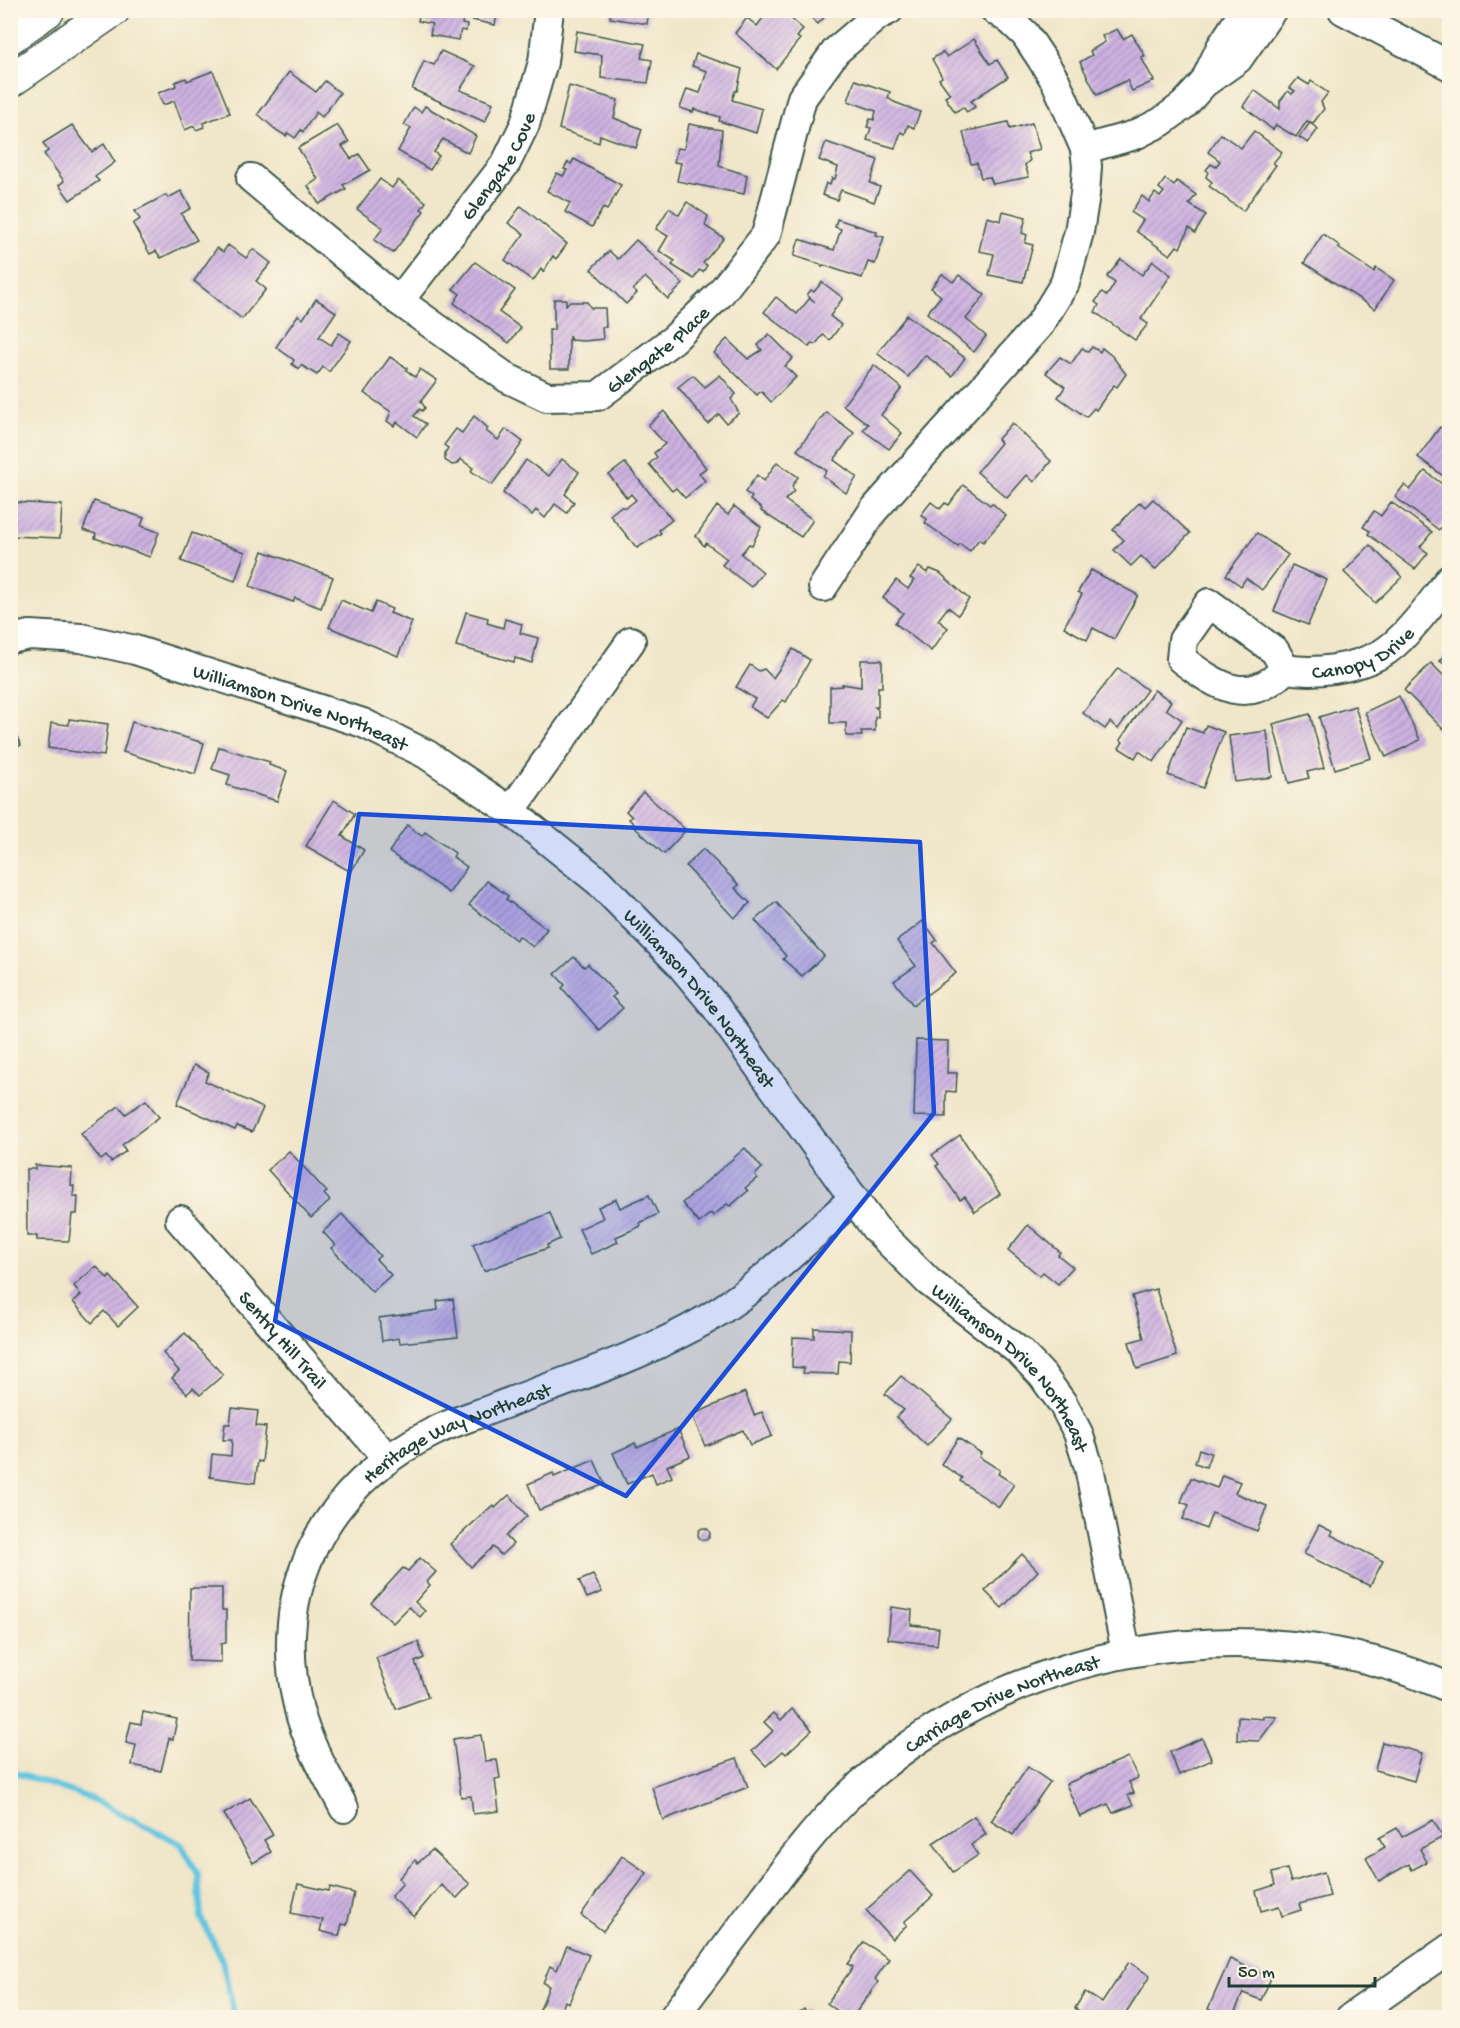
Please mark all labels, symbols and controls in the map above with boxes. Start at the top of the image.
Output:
street label: Glengate Cove [458,110,543,226]
street label: Glengate Place [603,302,716,401]
street label: Canopy Drive [1312,623,1421,686]
street label: Williamson Drive Northeast [189,661,412,759]
street label: Williamson Drive Northeast [617,905,780,1095]
street label: Williamson Drive Northeast [925,1280,1092,1457]
street label: Sentry Hill Trail [232,1288,330,1395]
street label: Heritage Way Northeast [359,1379,556,1490]
street label: Carriage Drive Northeast [902,1651,1104,1760]
scale bar [1229,1950,1374,1988]
text: 50 m [1238,1963,1275,1984]

